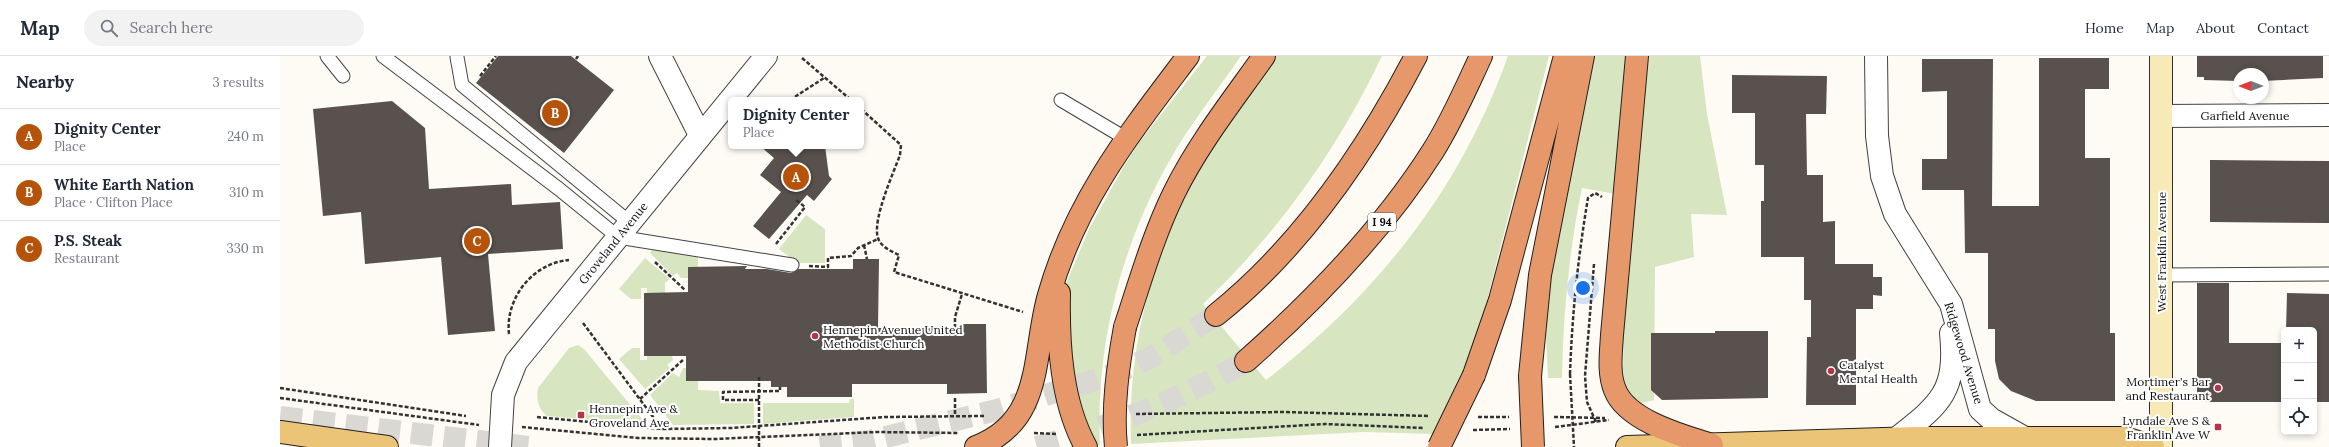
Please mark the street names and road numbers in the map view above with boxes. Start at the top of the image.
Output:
street label: Garfield Avenue [2201,108,2290,123]
street label: West Franklin Avenue [2154,191,2169,312]
street label: Groveland Avenue [575,198,651,287]
road number: I 94 [1368,213,1396,231]
street label: Ridgewood Avenue [1941,300,1987,406]

